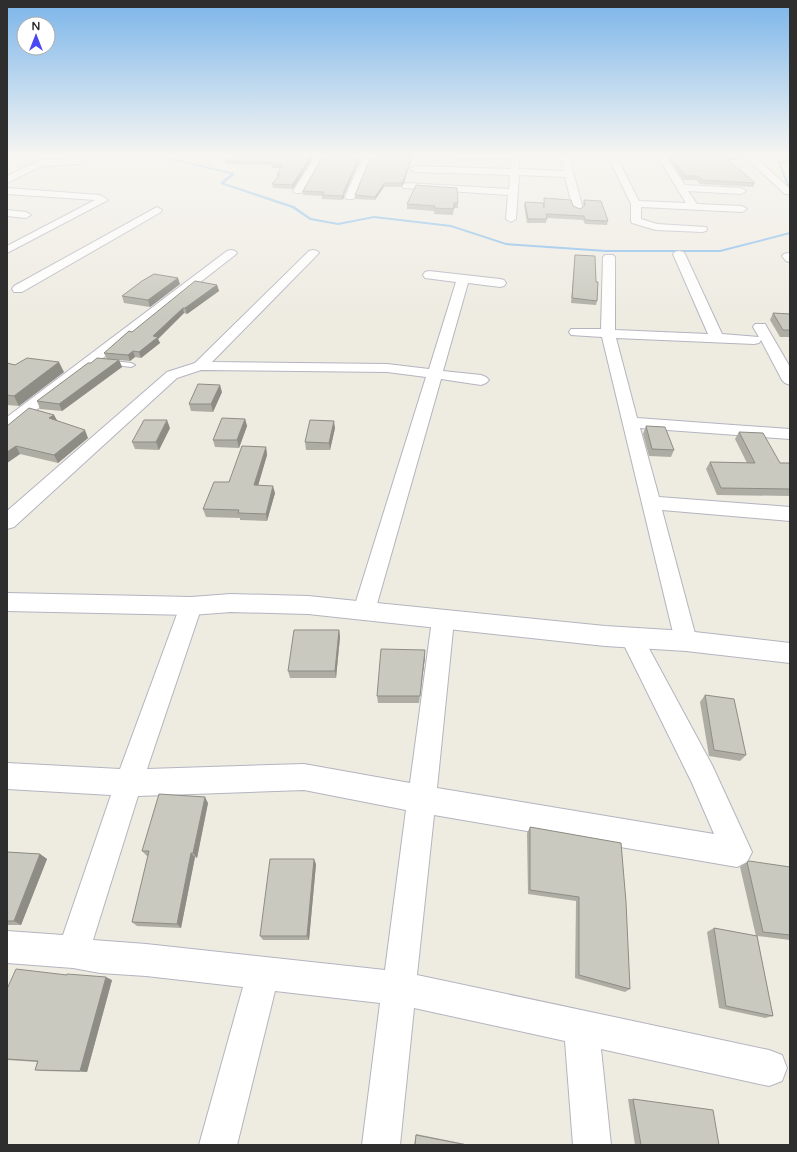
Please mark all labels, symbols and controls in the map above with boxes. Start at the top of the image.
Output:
north arrow [16,16,56,56]
text: N [32,20,40,33]

